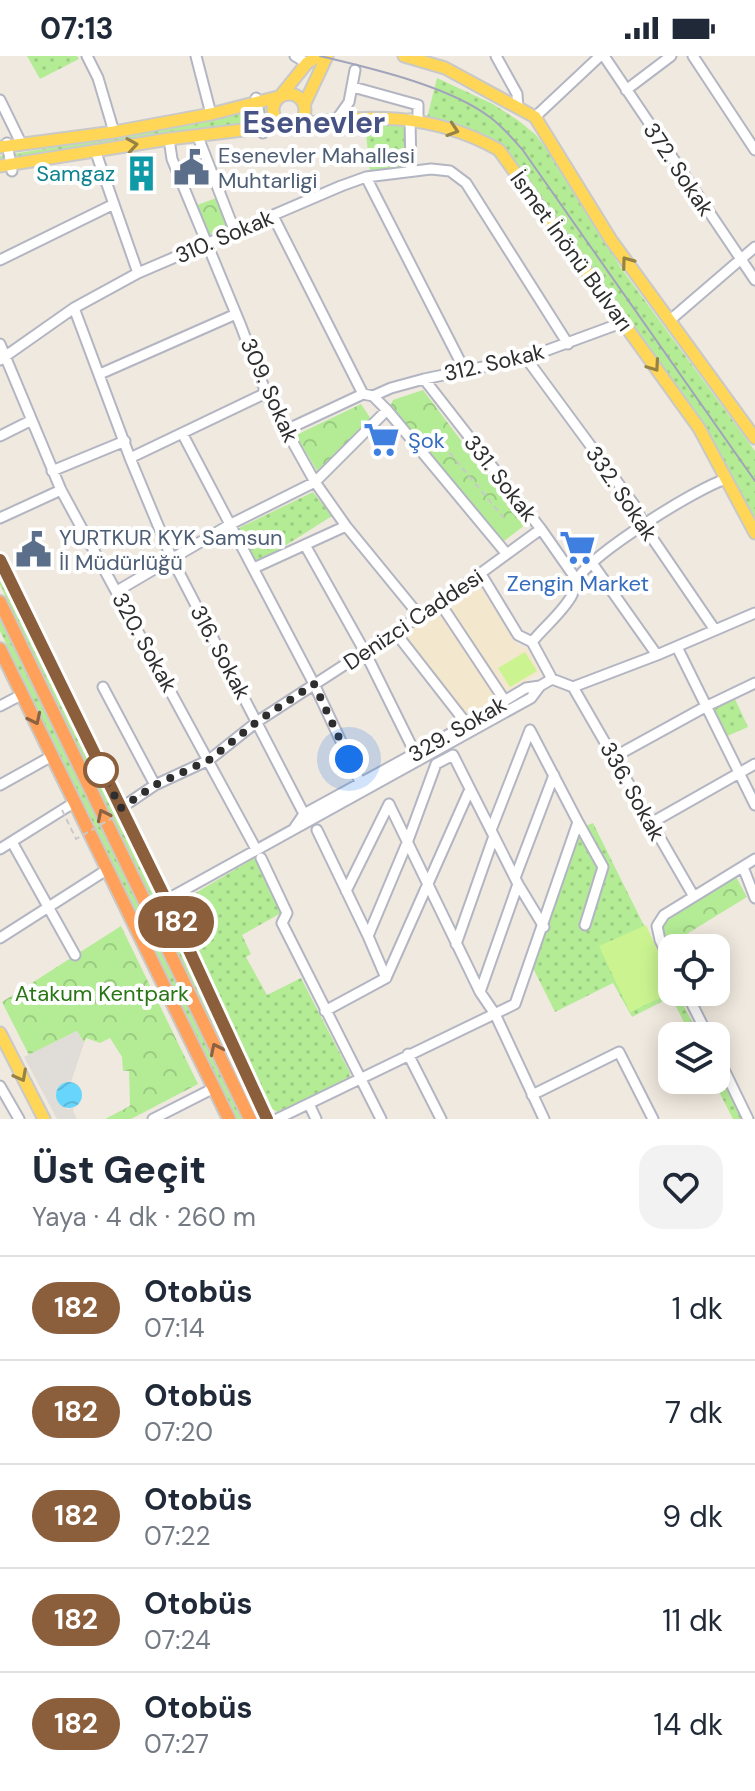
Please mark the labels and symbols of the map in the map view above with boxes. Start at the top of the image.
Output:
district label: Esenevler [243,103,385,142]
street label: 372. Sokak [637,117,720,222]
one-way arrow [445,121,459,137]
one-way arrow [125,137,139,154]
place label: Esenevler Mahallesi Muhtarligi [218,141,415,195]
public building icon: Esenevler Mahallesi Muhtarligi [173,149,211,187]
building icon: Samgaz [122,154,160,192]
place label: Samgaz [36,159,115,188]
street label: İsmet İnönü Bulvarı [504,165,640,337]
street label: 310. Sokak [171,203,278,270]
one-way arrow [622,256,637,270]
street label: 309. Sokak [234,333,305,447]
street label: 312. Sokak [441,337,547,388]
one-way arrow [645,357,659,371]
supermarket icon: Şok [363,421,401,459]
place label: Şok [408,426,445,455]
street label: 331. Sokak [458,429,544,528]
street label: 332. Sokak [579,440,664,546]
place label: YURTKUR KYK Samsun İl Müdürlüğü [59,523,283,577]
supermarket icon: Zengin Market [559,528,597,566]
public building icon: YURTKUR KYK Samsun İl Müdürlüğü [14,531,52,569]
street label: Denizci Caddesi [338,562,489,677]
place label: Zengin Market [507,569,649,598]
street label: 320. Sokak [105,587,184,697]
street label: 316. Sokak [184,600,257,704]
street label: 329. Sokak [403,690,512,769]
one-way arrow [25,711,41,725]
street label: 336. Sokak [593,737,672,846]
your location [329,739,369,779]
unlabelled marker [84,753,118,787]
one-way arrow [96,809,112,823]
line badge: 182 [130,896,222,948]
park label: Atakum Kentpark [15,979,189,1008]
one-way arrow [210,1042,226,1057]
one-way arrow [12,1068,27,1083]

